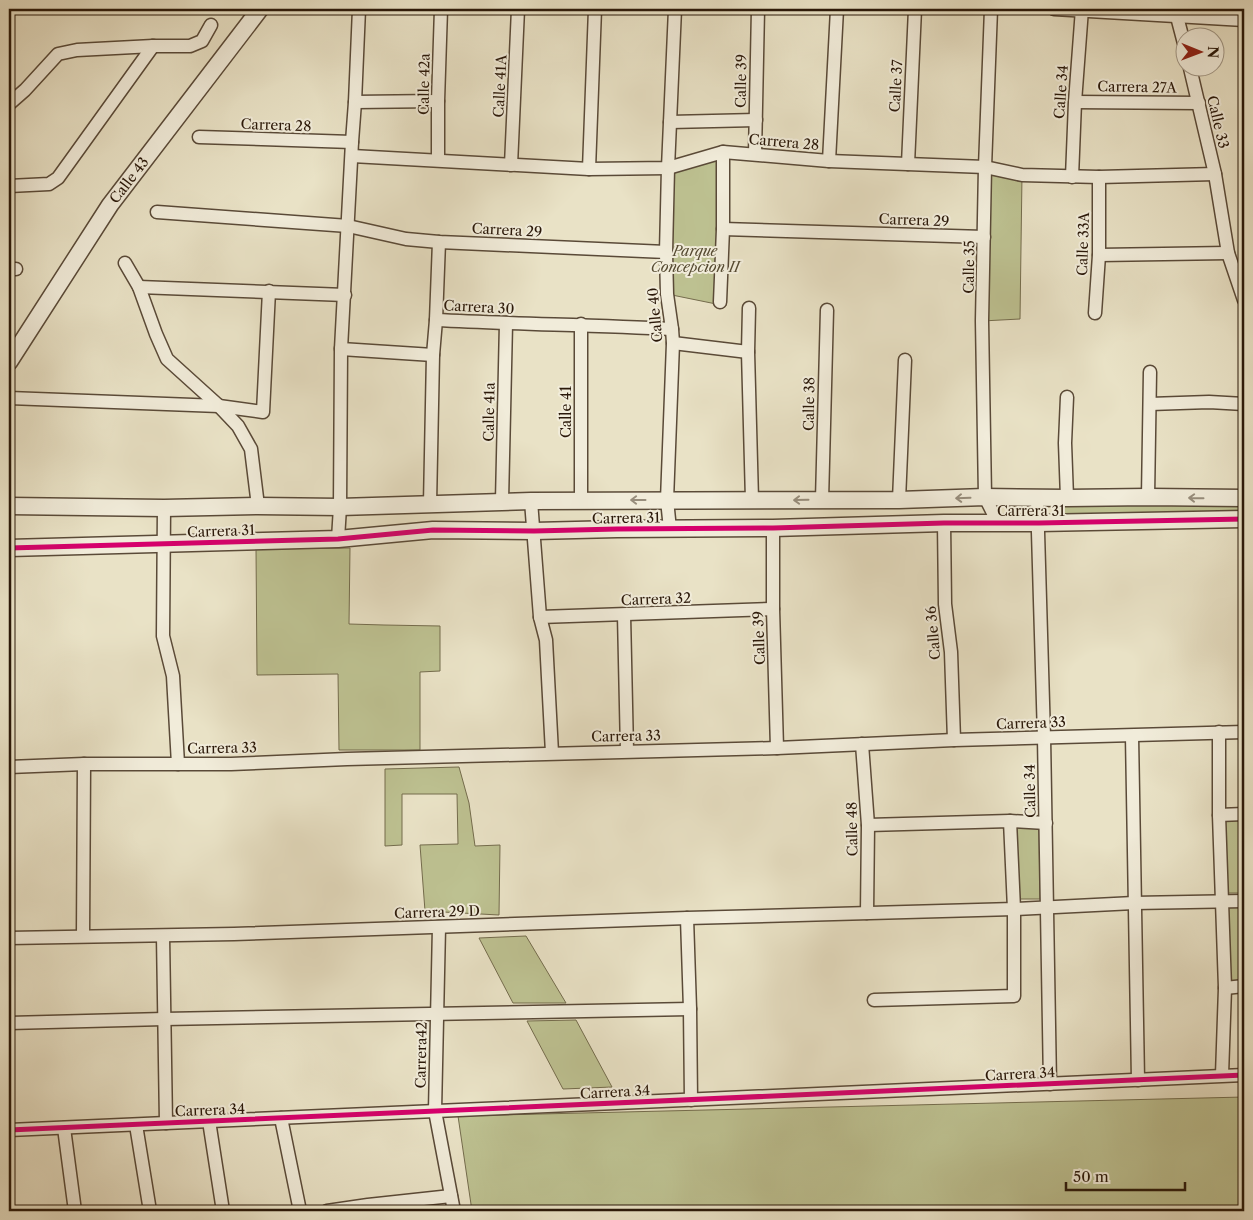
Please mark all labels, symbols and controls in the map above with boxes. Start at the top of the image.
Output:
north arrow [1176,28,1226,78]
text: N [1204,46,1222,58]
street label: Calle 42a [414,52,434,115]
street label: Calle 41A [489,53,511,118]
street label: Calle 39 [732,54,750,108]
street label: Calle 37 [886,59,906,113]
street label: Calle 34 [1050,65,1072,119]
street label: Carrera 27A [1097,77,1177,97]
street label: Calle 33 [1203,94,1233,150]
street label: Carrera 28 [240,115,312,135]
street label: Carrera 28 [748,130,820,154]
street label: Calle 43 [106,153,153,207]
street label: Carrera 29 [878,210,950,230]
street label: Calle 33A [1073,211,1093,276]
street label: Carrera 29 [471,219,543,241]
street label: Calle 35 [960,240,978,294]
park label: Parque Concepcion II [651,242,742,276]
street label: Calle 40 [644,287,666,343]
street label: Carrera 30 [443,296,515,318]
street label: Calle 38 [800,377,818,431]
street label: Calle 41a [479,382,499,442]
street label: Calle 41 [557,386,575,438]
one-way arrow [955,493,972,503]
one-way arrow [1188,493,1204,502]
one-way arrow [630,495,646,505]
one-way arrow [793,495,809,505]
street label: Carrera 31 [997,502,1065,520]
street label: Carrera 31 [592,508,660,528]
street label: Carrera 31 [187,521,255,541]
street label: Carrera 32 [621,589,691,609]
street label: Calle 36 [922,605,944,661]
street label: Calle 39 [749,611,769,665]
street label: Carrera 33 [996,713,1066,733]
street label: Carrera 33 [591,726,661,746]
street label: Carrera 33 [187,738,257,758]
street label: Calle 34 [1021,764,1039,818]
street label: Calle 48 [843,802,861,856]
street label: Carrera 29 D [394,902,480,922]
street label: Carrera42 [411,1021,431,1089]
street label: Carrera 34 [984,1063,1056,1085]
street label: Carrera 34 [579,1081,651,1103]
street label: Carrera 34 [175,1100,245,1120]
scale bar [1066,1160,1184,1192]
text: 50 m [1073,1167,1109,1186]

